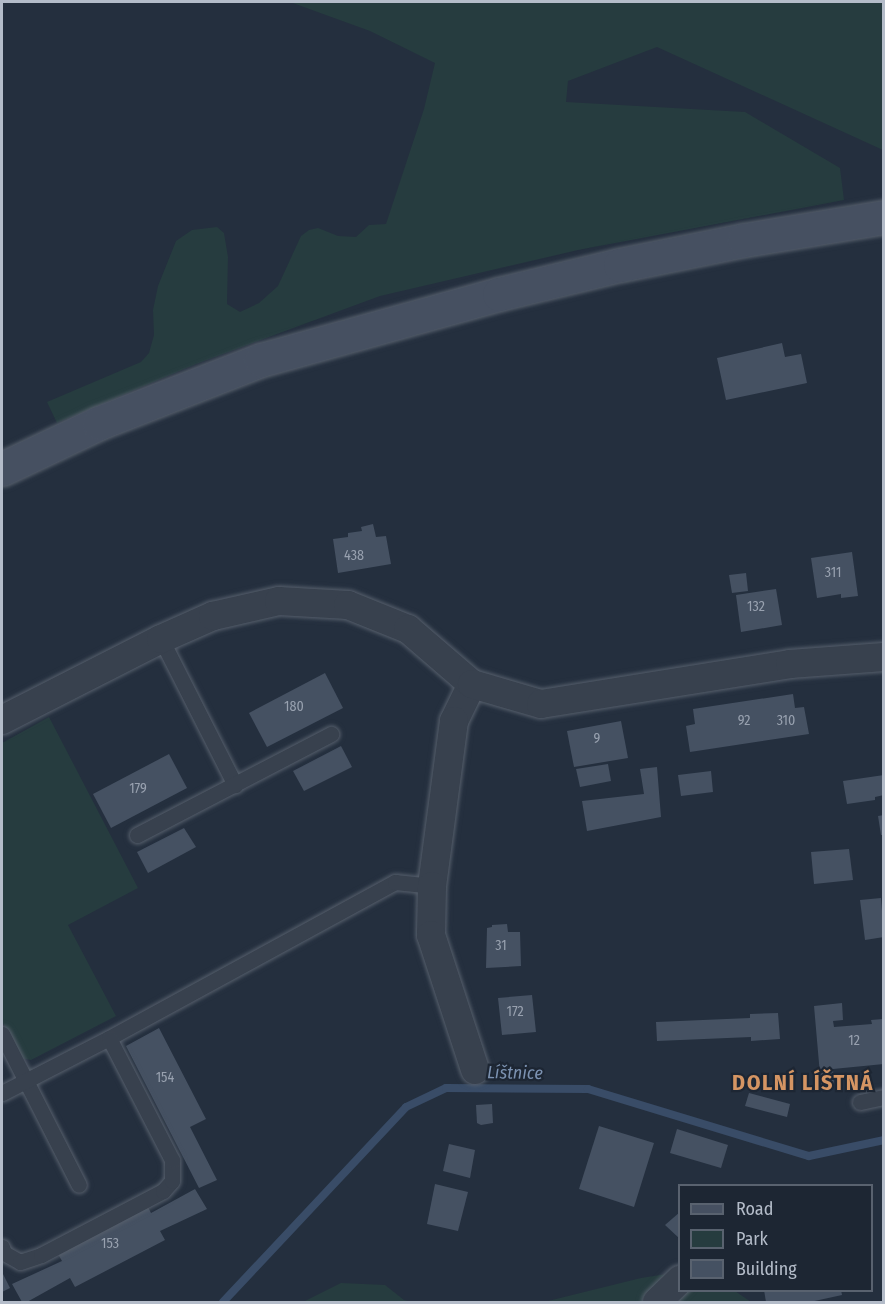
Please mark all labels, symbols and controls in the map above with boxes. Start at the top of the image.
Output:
house number: 438 [344,548,364,564]
house number: 311 [825,565,841,581]
house number: 132 [747,599,765,615]
house number: 180 [284,699,304,715]
house number: 92 [738,713,750,729]
house number: 310 [777,713,795,729]
house number: 9 [594,731,600,747]
house number: 179 [129,781,147,797]
house number: 31 [495,938,507,954]
house number: 172 [506,1004,524,1020]
house number: 12 [848,1033,860,1049]
water label: Líštnice [487,1062,543,1084]
house number: 154 [156,1070,174,1086]
district label: DOLNÍ LÍŠTNÁ [732,1070,874,1096]
legend [678,1184,873,1292]
text: Road [736,1198,773,1220]
text: Park [736,1228,768,1250]
house number: 153 [101,1236,119,1252]
text: Building [736,1258,797,1280]

